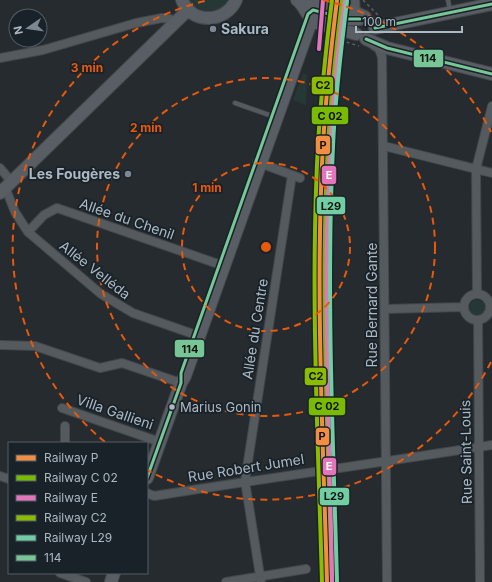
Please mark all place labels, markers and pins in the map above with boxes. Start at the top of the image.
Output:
place label: Sakura [221,20,269,37]
marker: Sakura [208,24,218,34]
place label: Les Fougères [29,165,120,182]
marker: Les Fougères [123,169,133,179]
centre of rings [259,240,273,254]
place label: Marius Gonin [180,399,262,415]
marker: Marius Gonin [167,402,177,412]

